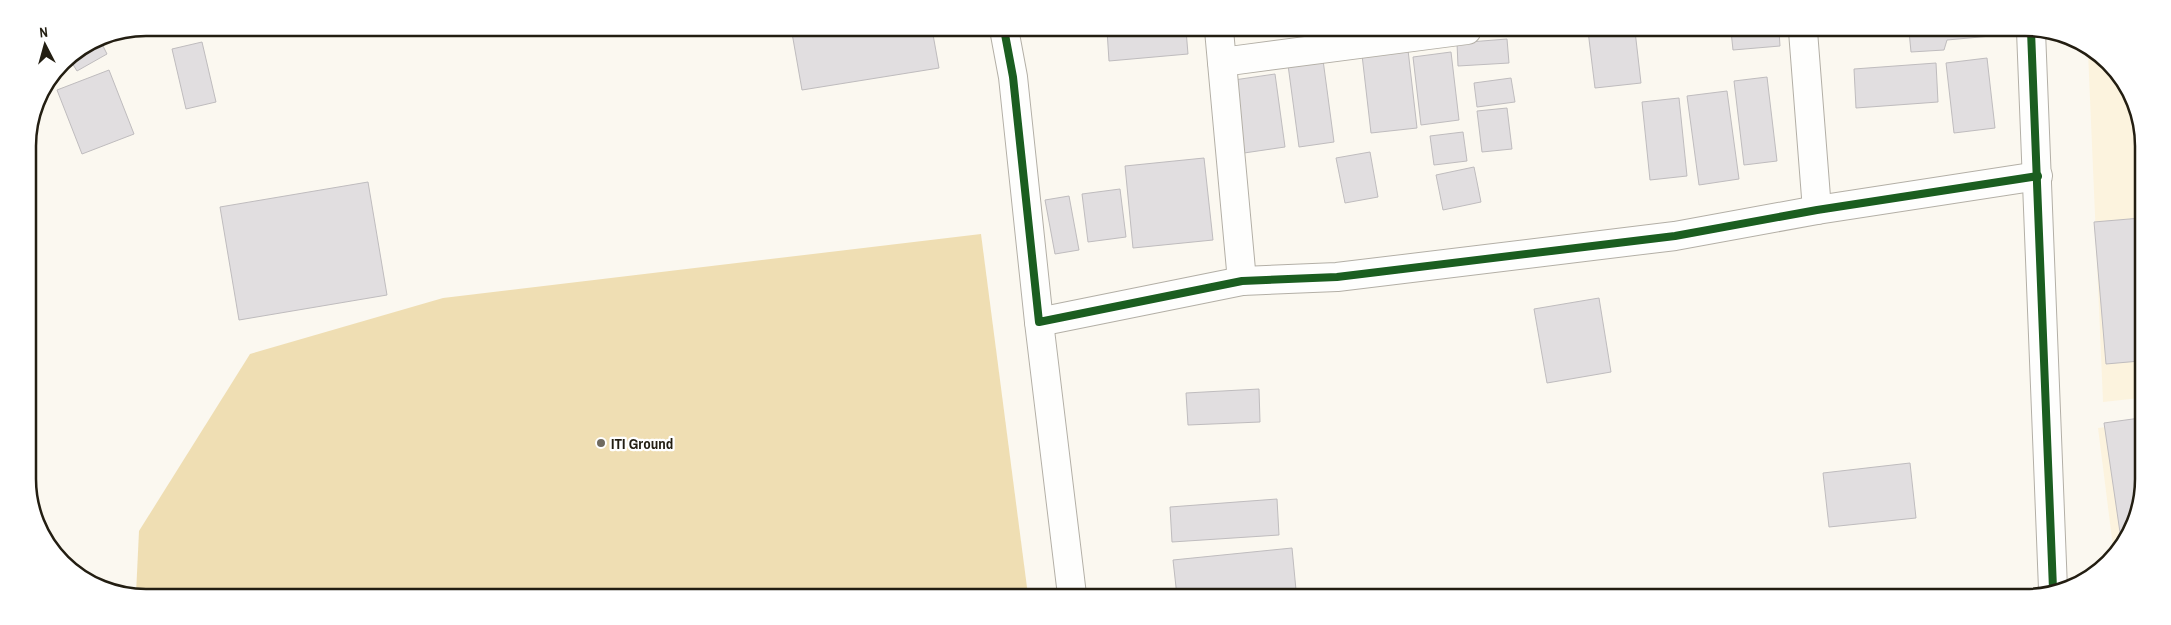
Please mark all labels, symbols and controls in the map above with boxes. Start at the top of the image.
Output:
north arrow [20,20,70,70]
text: N [39,23,49,41]
place label: ITI Ground [611,433,673,454]
marker: ITI Ground [595,437,607,449]

